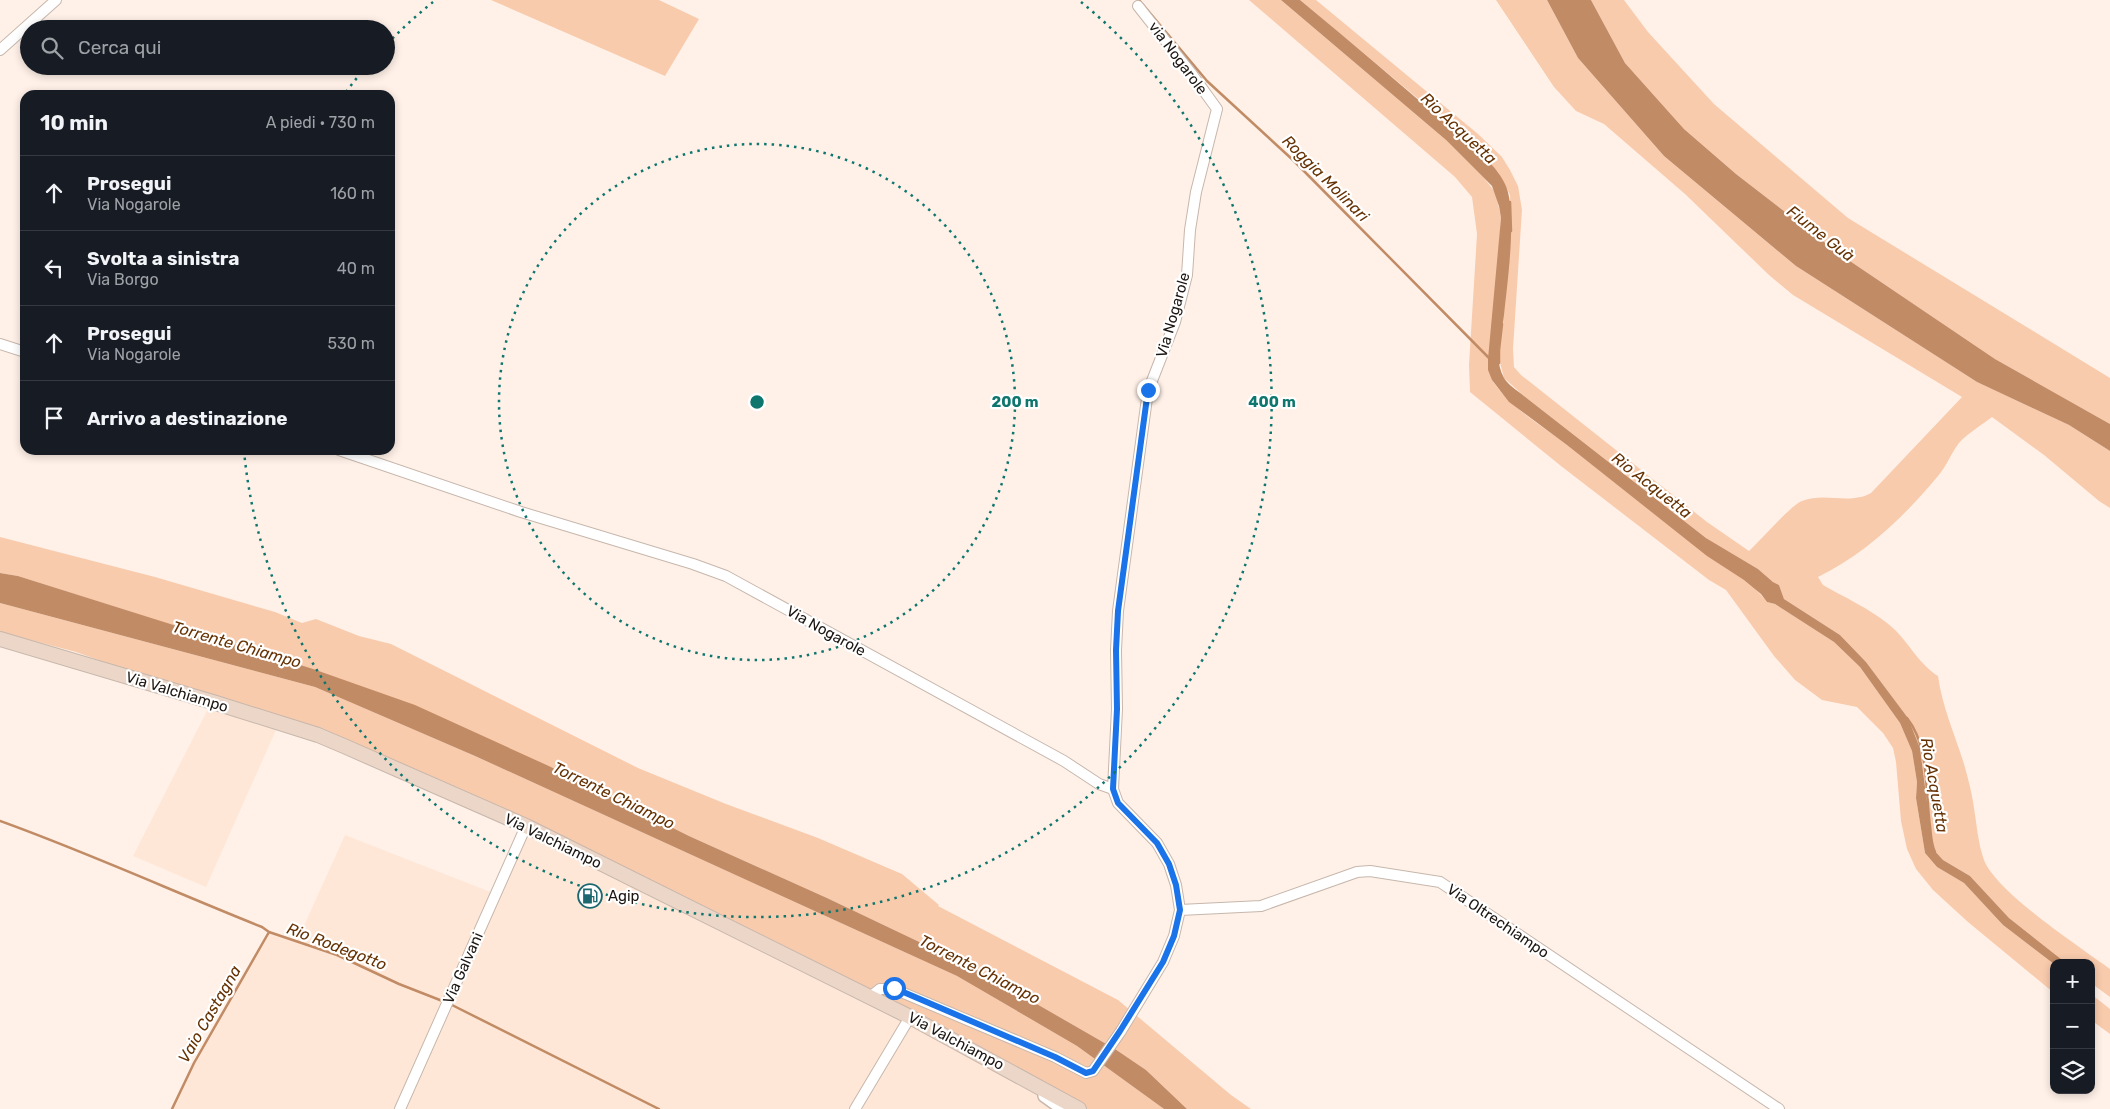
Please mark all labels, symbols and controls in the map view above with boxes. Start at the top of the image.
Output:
street label: via Nogarole [1145,18,1211,98]
search box [20,20,395,75]
icon: search [38,34,66,62]
text: Cerca qui [78,36,161,59]
water label: Rio Acquetta [1417,89,1500,168]
text: 10 min [40,110,108,135]
text: A piedi · 730 m [266,113,375,132]
water label: Roggia Molinari [1278,131,1374,226]
text: Prosegui [87,172,171,195]
icon: ahead [40,179,68,207]
text: 160 m [330,184,375,203]
text: Via Nogarole [87,195,181,214]
water label: Fiume Guà [1783,201,1858,265]
text: Svolta a sinistra [87,247,240,270]
icon: left [40,254,68,282]
text: 40 m [337,259,375,278]
text: Via Borgo [87,270,159,289]
street label: Via Nogarole [1152,270,1194,360]
text: Prosegui [87,322,171,345]
icon: ahead [40,329,68,357]
text: 530 m [328,334,375,353]
text: Via Nogarole [87,345,181,364]
route end [1137,379,1160,402]
centre of rings [748,393,766,411]
text: 200 m [991,393,1039,411]
text: 400 m [1248,393,1296,411]
icon: arrive [40,404,68,432]
text: Arrivo a destinazione [87,407,288,430]
water label: Rio Acquetta [1608,448,1695,522]
street label: Via Nogarole [783,602,869,660]
water label: Torrente Chiampo [170,617,303,672]
street label: Via Valchiampo [124,668,230,716]
water label: Rio Acquetta [1917,736,1952,834]
water label: Torrente Chiampo [550,758,678,833]
street label: Via Valchiampo [501,810,605,872]
street label: Via Oltrechiampo [1444,880,1552,962]
fuel station icon: Agip [577,883,603,909]
place label: Agip [608,887,640,905]
water label: Rio Rodegotto [284,919,389,974]
street label: Via Galvani [439,929,487,1007]
water label: Torrente Chiampo [916,931,1043,1008]
map controls [2050,959,2095,1094]
button: + [2050,959,2095,1004]
water label: Vaio Castagna [174,962,245,1066]
route start [883,977,906,1000]
button: − [2050,1004,2095,1049]
street label: Via Valchiampo [905,1008,1007,1074]
button: layers [2050,1049,2095,1094]

